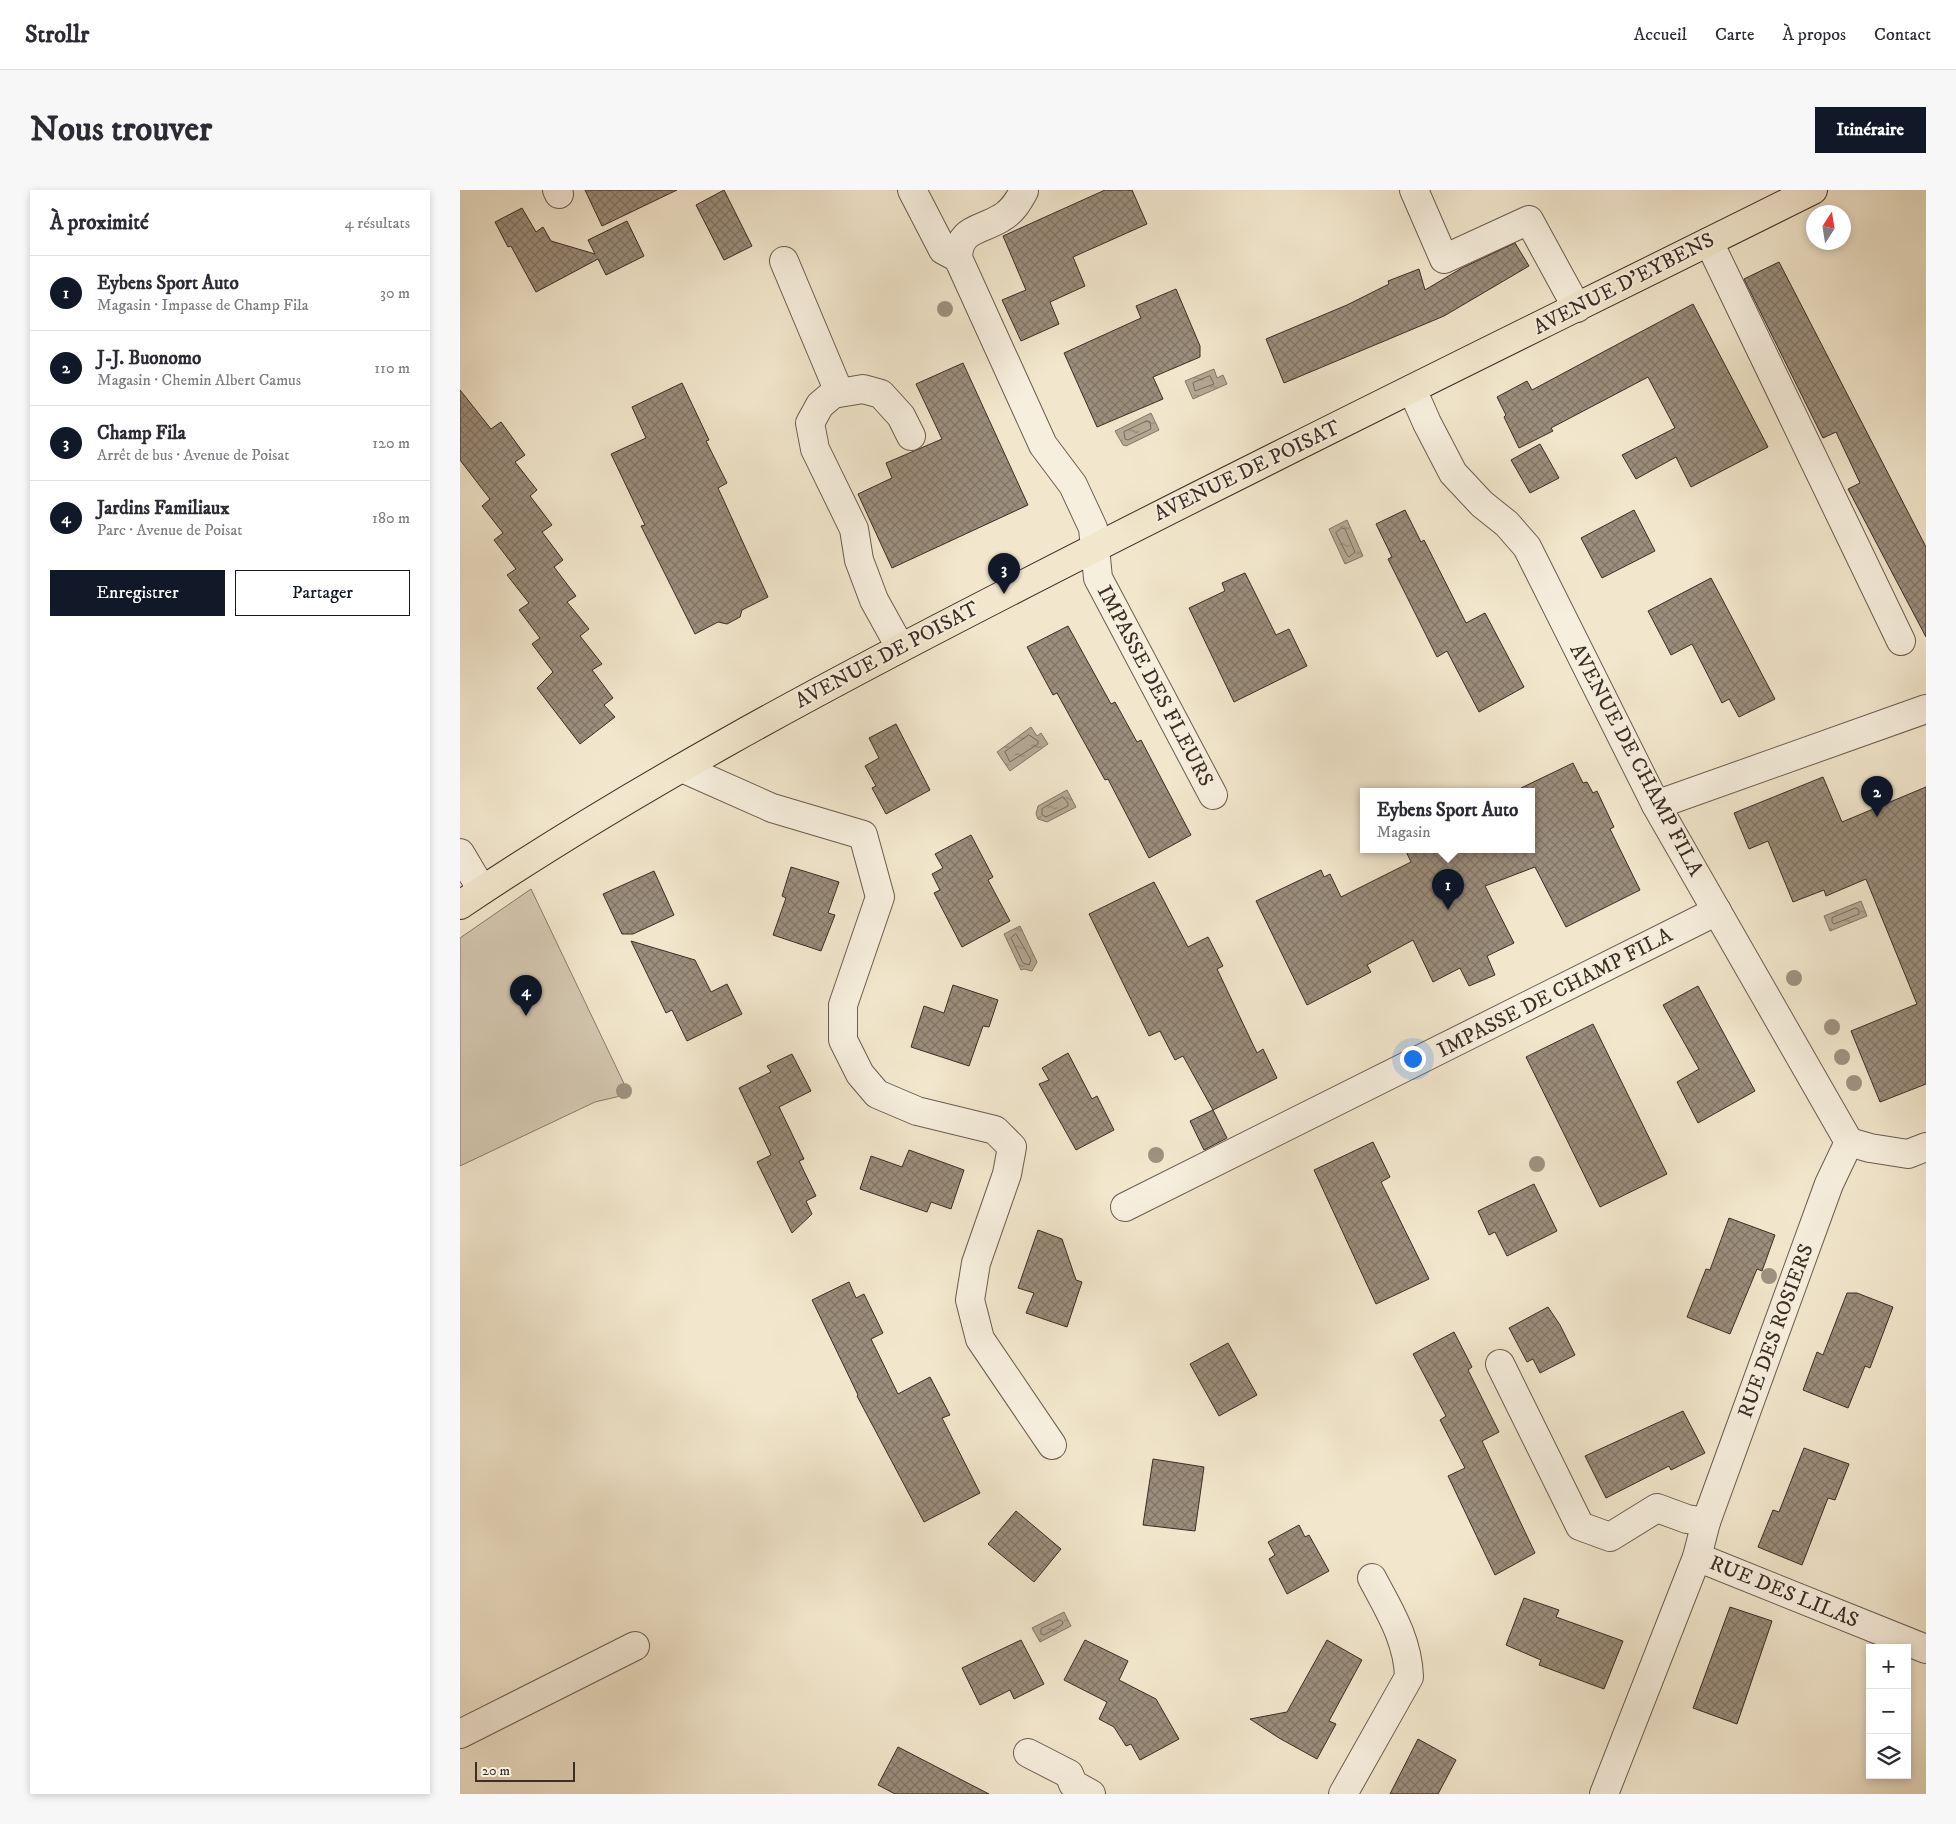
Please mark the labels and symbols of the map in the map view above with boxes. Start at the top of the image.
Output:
north arrow [1806,205,1851,250]
street label: AVENUE D'EYBENS [1529,227,1719,341]
street label: AVENUE DE POISAT [1150,415,1344,527]
pin: 3 [988,553,1020,594]
street label: IMPASSE DES FLEURS [1091,581,1219,791]
street label: AVENUE DE POISAT [791,596,983,714]
street label: AVENUE DE CHAMP FILA [1564,639,1709,881]
pin: 2 [1861,776,1893,817]
pin: 1 [1432,869,1464,910]
street label: IMPASSE DE CHAMP FILA [1433,922,1677,1064]
pin: 4 [510,975,542,1016]
your location [1400,1046,1426,1072]
street label: RUE DES ROSIERS [1732,1240,1820,1422]
street label: RUE DES LILAS [1706,1550,1862,1634]
scale bar [475,1759,575,1782]

